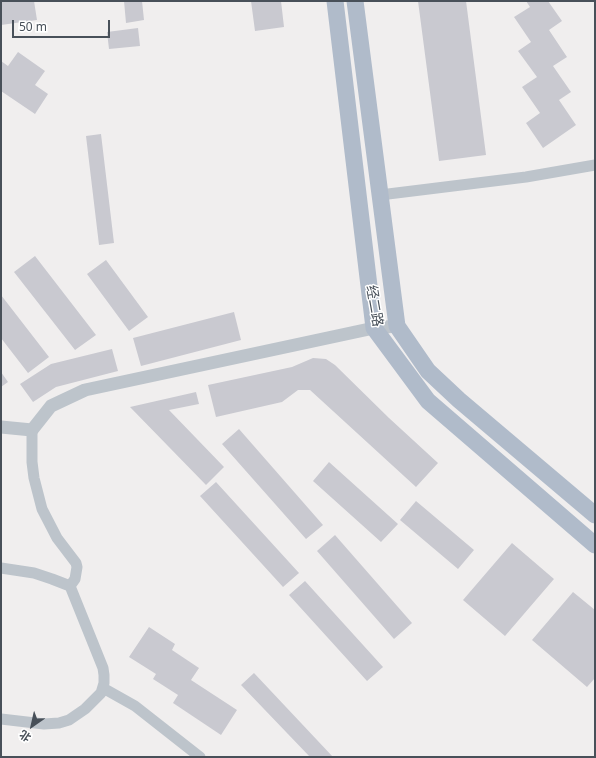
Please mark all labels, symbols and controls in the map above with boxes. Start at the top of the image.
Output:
scale bar [14,12,112,38]
text: 50 m [19,18,47,35]
street label: 经二路 [362,284,386,328]
north arrow [12,706,52,746]
text: 北 [16,727,34,746]

